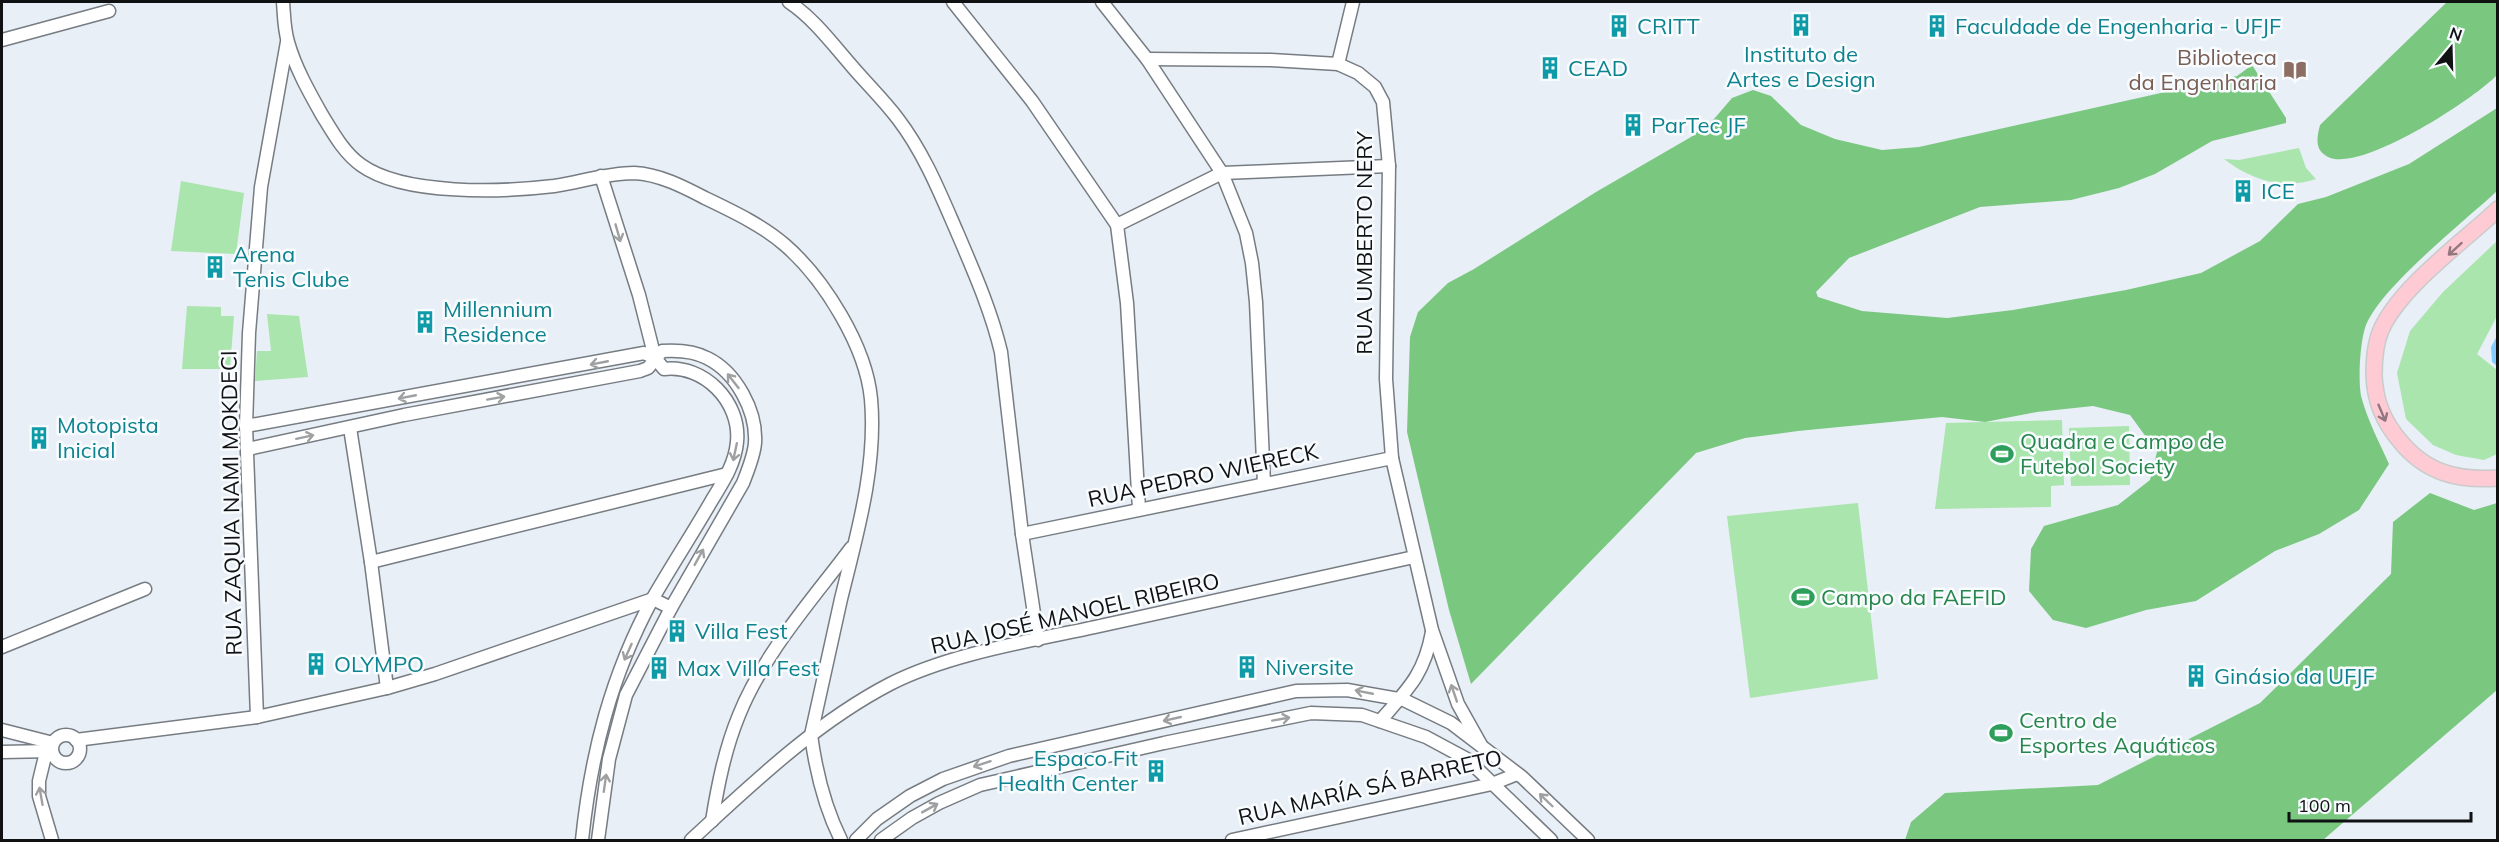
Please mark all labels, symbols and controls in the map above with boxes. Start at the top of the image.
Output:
place label: CRITT [1637,12,1700,40]
building icon: Instituto de Artes e Design [1788,12,1814,38]
place label: Faculdade de Engenharia - UFJF [1955,12,2281,40]
building icon: CRITT [1606,13,1632,39]
building icon: Faculdade de Engenharia - UFJF [1924,13,1950,39]
north arrow [2421,18,2481,78]
text: N [2447,22,2465,45]
place label: Instituto de Artes e Design [1726,40,1876,93]
place label: Biblioteca da Engenharia [2128,43,2277,96]
place label: CEAD [1568,54,1628,82]
building icon: CEAD [1537,55,1563,81]
library icon: Biblioteca da Engenharia [2282,57,2308,83]
place label: ParTec JF [1651,111,1746,139]
building icon: ParTec JF [1620,112,1646,138]
street label: RUA UMBERTO NERY [1350,131,1378,355]
place label: ICE [2261,177,2295,205]
building icon: ICE [2230,178,2256,204]
one-way arrow [612,223,624,242]
place label: Arena Tenis Clube [233,240,350,293]
one-way arrow [2447,242,2462,256]
building icon: Arena Tenis Clube [202,254,228,280]
place label: Millennium Residence [443,295,553,348]
building icon: Millennium Residence [412,309,438,335]
street label: RUA ZAQUIA NAMI MOKDECI [214,350,248,656]
one-way arrow [589,358,609,369]
one-way arrow [727,373,740,389]
one-way arrow [397,392,417,403]
one-way arrow [485,392,505,403]
one-way arrow [2377,403,2388,421]
place label: Motopista Inicial [57,411,159,464]
building icon: Motopista Inicial [26,425,52,451]
place label: Quadra e Campo de Futebol Society [2020,427,2224,480]
one-way arrow [295,431,314,442]
street label: RUA PEDRO WIERECK [1085,437,1322,513]
sports icon: Quadra e Campo de Futebol Society [1989,441,2015,467]
one-way arrow [729,442,740,462]
one-way arrow [694,548,705,566]
street label: RUA JOSÉ MANOEL RIBEIRO [928,566,1222,660]
place label: Campo da FAEFID [1821,583,2007,611]
sports icon: Campo da FAEFID [1790,584,1816,610]
place label: Villa Fest [695,617,788,645]
building icon: Villa Fest [664,618,690,644]
one-way arrow [622,643,634,661]
place label: OLYMPO [334,650,424,678]
building icon: OLYMPO [303,651,329,677]
place label: Niversite [1265,653,1354,681]
place label: Max Villa Fest [677,654,819,682]
building icon: Niversite [1234,654,1260,680]
building icon: Max Villa Fest [646,655,672,681]
place label: Ginásio da UFJF [2214,662,2375,690]
building icon: Ginásio da UFJF [2183,663,2209,689]
one-way arrow [1448,684,1459,703]
one-way arrow [1354,686,1374,697]
place label: Centro de Esportes Aquáticos [2019,706,2215,759]
one-way arrow [1270,713,1290,724]
one-way arrow [1163,714,1182,725]
sports icon: Centro de Esportes Aquáticos [1988,720,2014,746]
street label: RUA MARÍA SÁ BARRETO [1235,743,1505,831]
place label: Espaco Fit Health Center [998,744,1138,797]
building icon: Espaco Fit Health Center [1143,758,1169,784]
one-way arrow [973,760,992,771]
one-way arrow [600,773,611,793]
scale bar [2289,785,2470,823]
one-way arrow [35,787,46,806]
one-way arrow [1539,793,1554,807]
text: 100 m [2298,794,2351,817]
one-way arrow [921,802,938,814]

